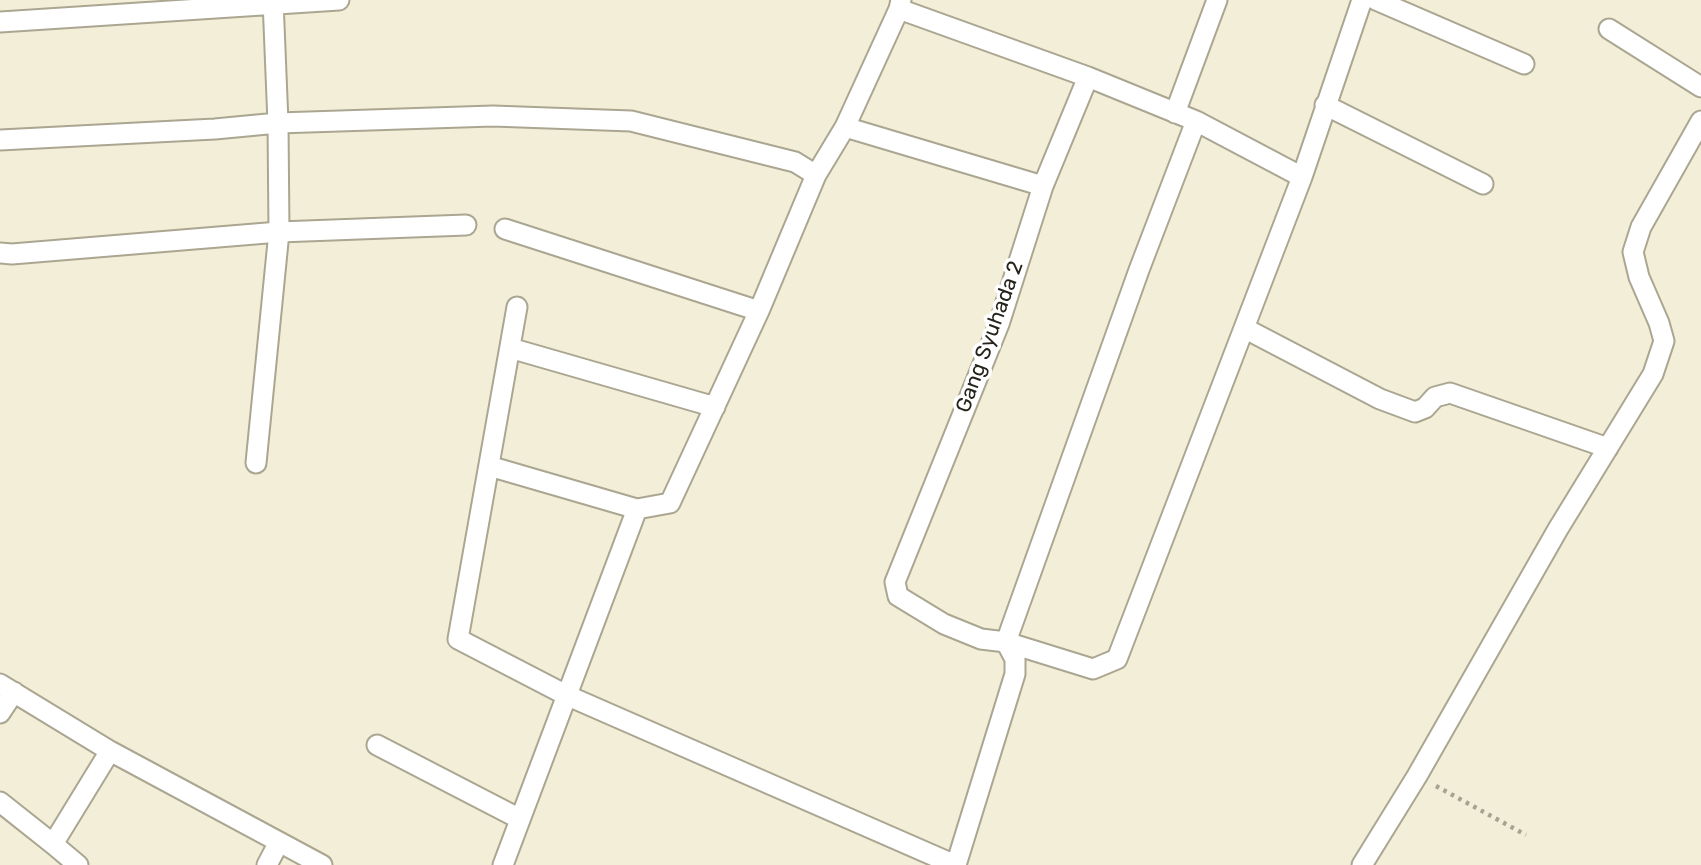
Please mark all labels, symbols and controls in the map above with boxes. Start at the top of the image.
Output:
street label: Gang Syuhada 2 [951,258,1029,416]

